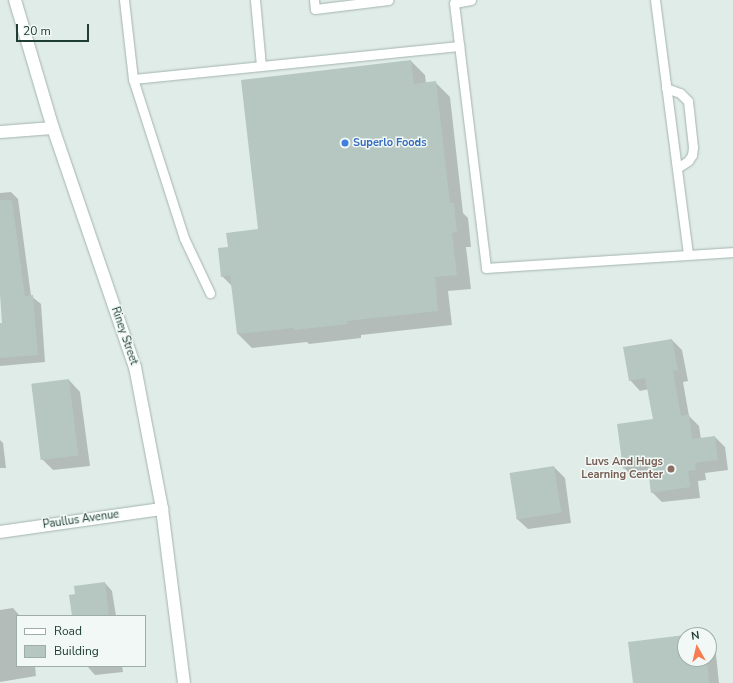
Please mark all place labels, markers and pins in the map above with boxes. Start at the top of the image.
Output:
place label: Superlo Foods [353,136,427,150]
marker: Superlo Foods [340,138,350,148]
place label: Luvs And Hugs Learning Center [581,456,663,482]
marker: Luvs And Hugs Learning Center [666,464,676,474]

